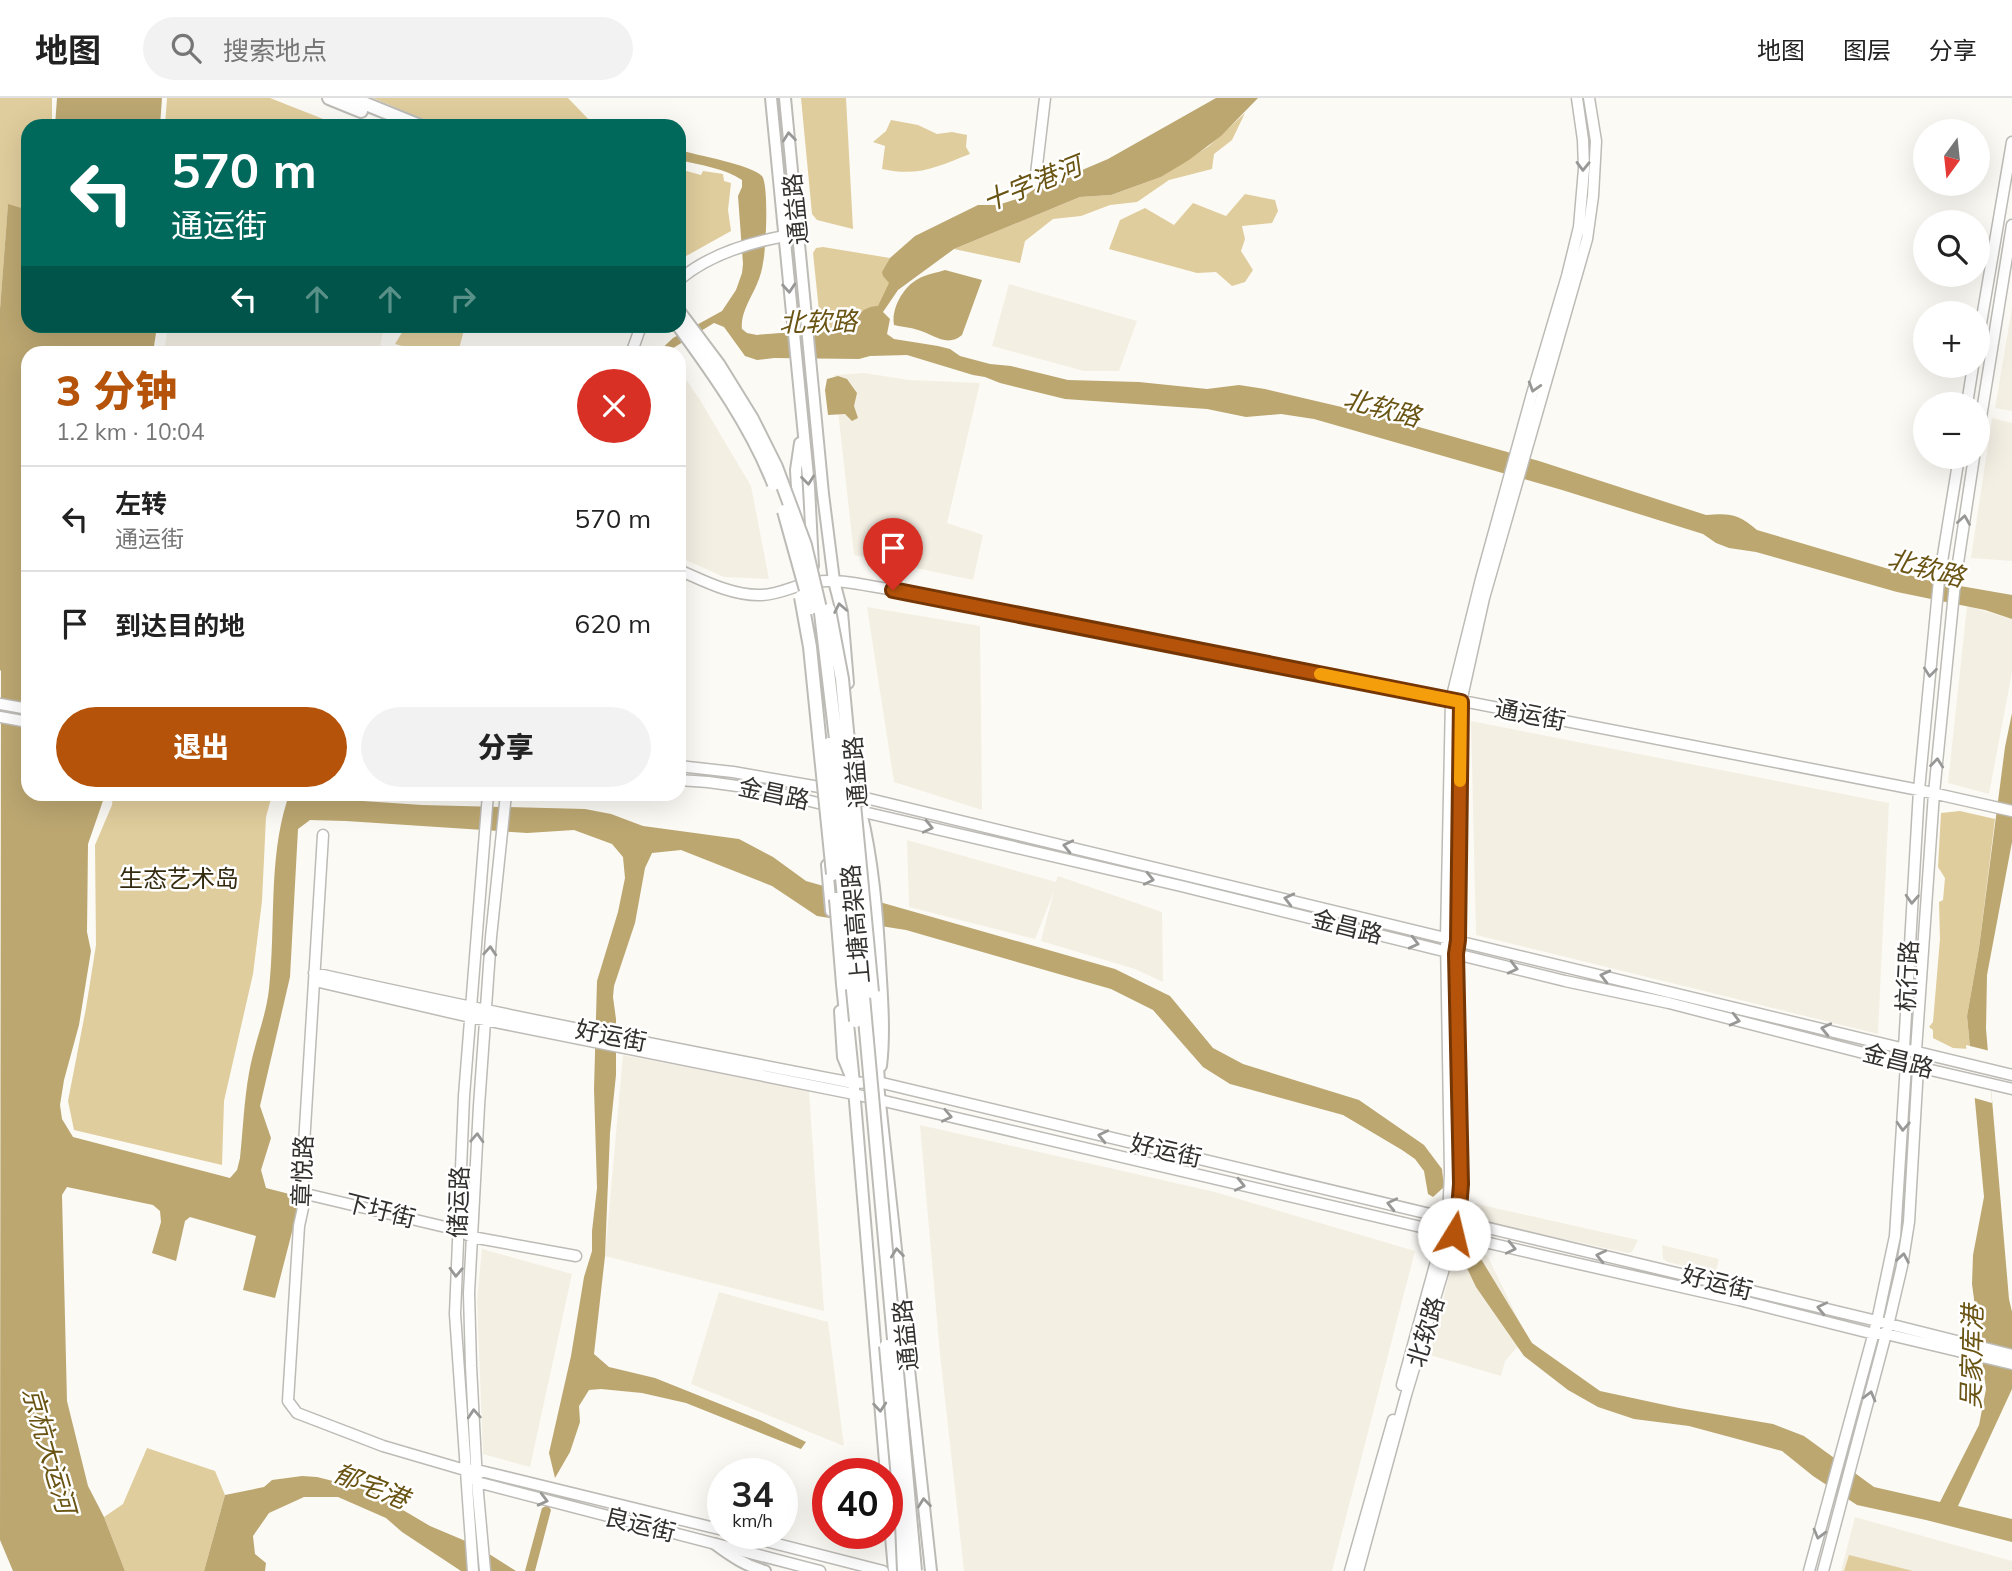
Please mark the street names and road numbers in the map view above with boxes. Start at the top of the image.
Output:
street label: 通益路 [776,172,814,246]
street label: 通运街 [1492,692,1568,736]
street label: 通益路 [837,735,873,809]
street label: 金昌路 [736,771,813,815]
street label: 上塘高架路 [835,863,875,985]
street label: 金昌路 [1309,903,1386,949]
street label: 杭行路 [1890,939,1924,1013]
street label: 好运街 [573,1013,649,1057]
street label: 金昌路 [1860,1037,1937,1083]
street label: 好运街 [1128,1127,1205,1173]
street label: 章悦路 [286,1134,318,1207]
street label: 储运路 [442,1165,474,1238]
street label: 下圩街 [342,1187,419,1233]
street label: 好运街 [1679,1259,1756,1305]
street label: 北软路 [1400,1293,1450,1371]
street label: 通益路 [886,1298,924,1372]
street label: 良运街 [602,1501,679,1547]

